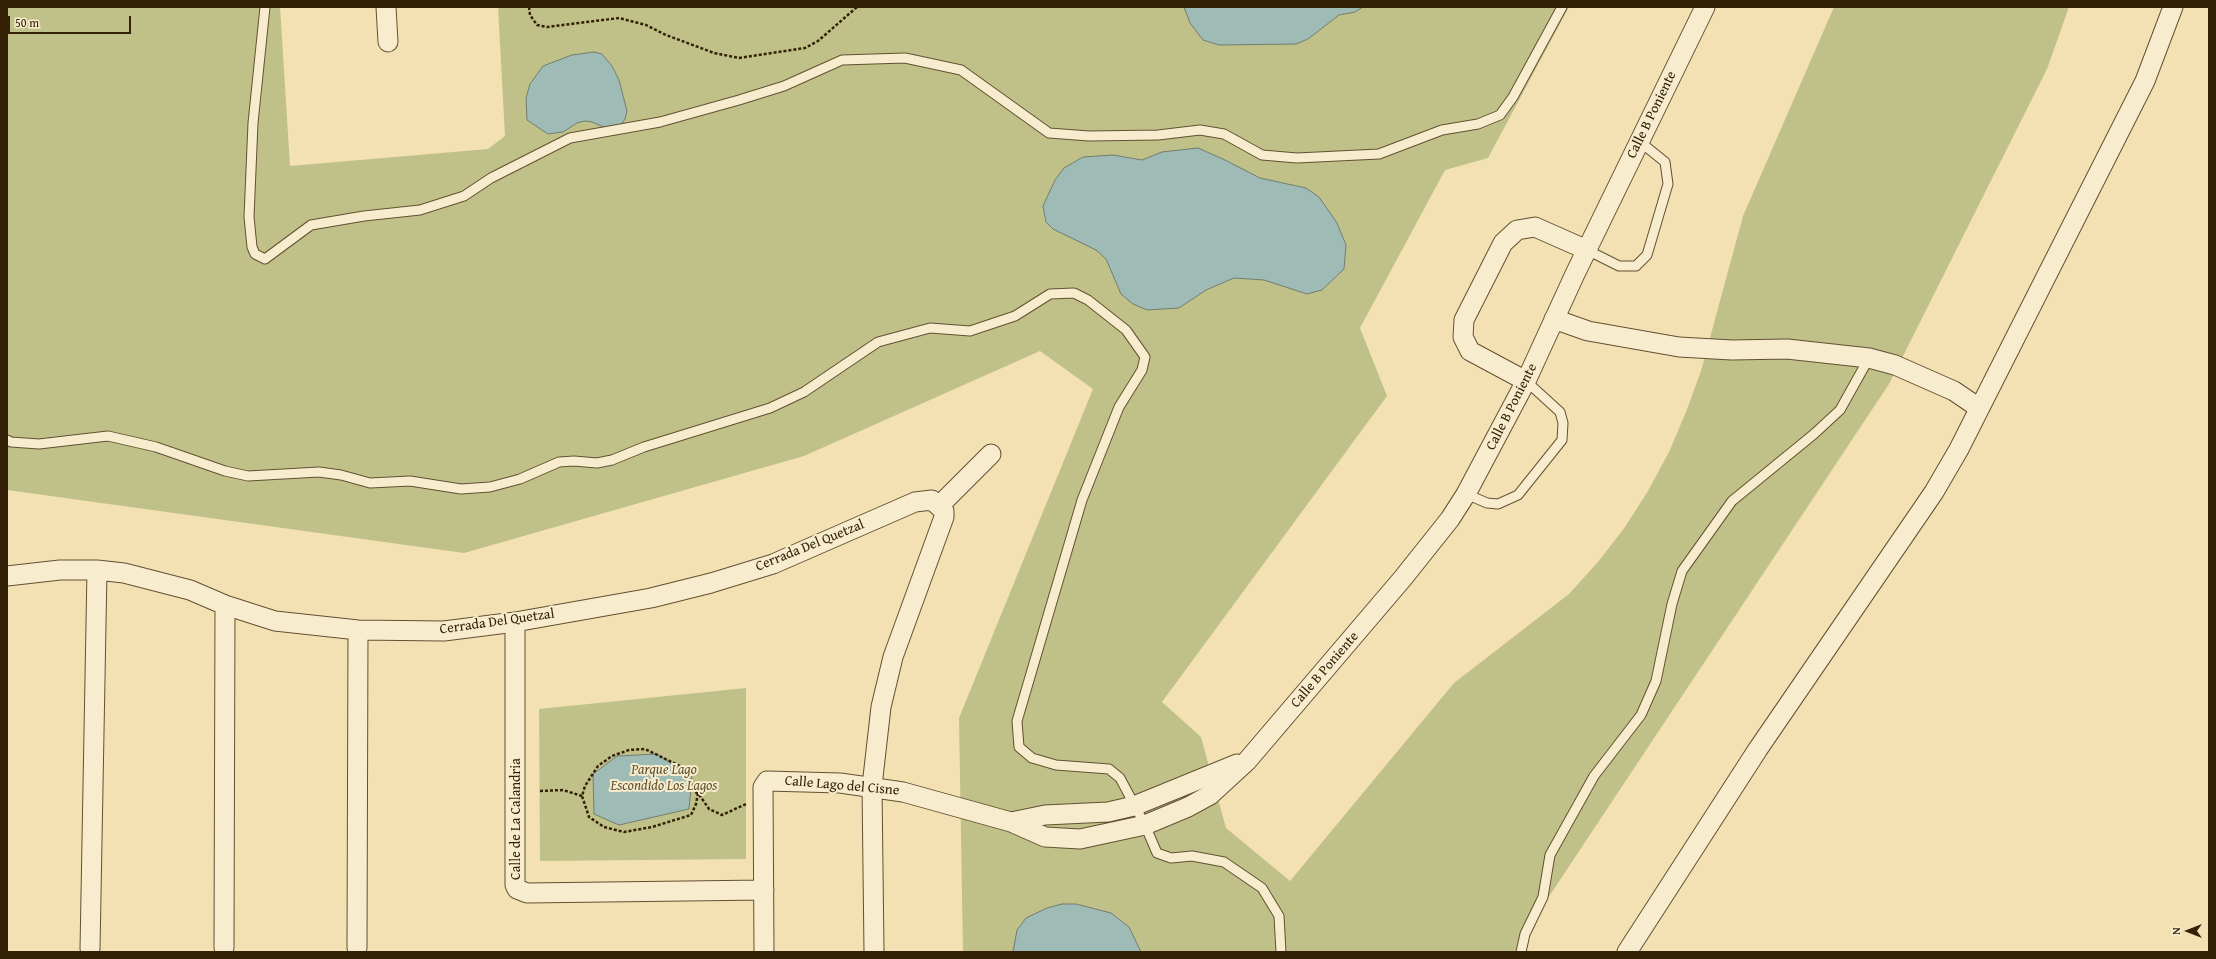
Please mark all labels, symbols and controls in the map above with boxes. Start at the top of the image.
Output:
scale bar [10,8,133,34]
text: 50 m [15,14,39,31]
street label: Calle B Poniente [1624,69,1680,161]
street label: Calle B Poniente [1483,361,1541,453]
street label: Cerrada Del Quetzal [753,517,867,575]
street label: Cerrada Del Quetzal [439,606,555,638]
street label: Calle B Poniente [1287,629,1363,711]
street label: Calle de La Calandria [508,758,524,880]
park label: Parque Lago Escondido Los Lagos [611,762,717,794]
street label: Calle Lago del Cisne [784,773,900,799]
north arrow [2168,911,2208,951]
text: N [2168,927,2184,935]

